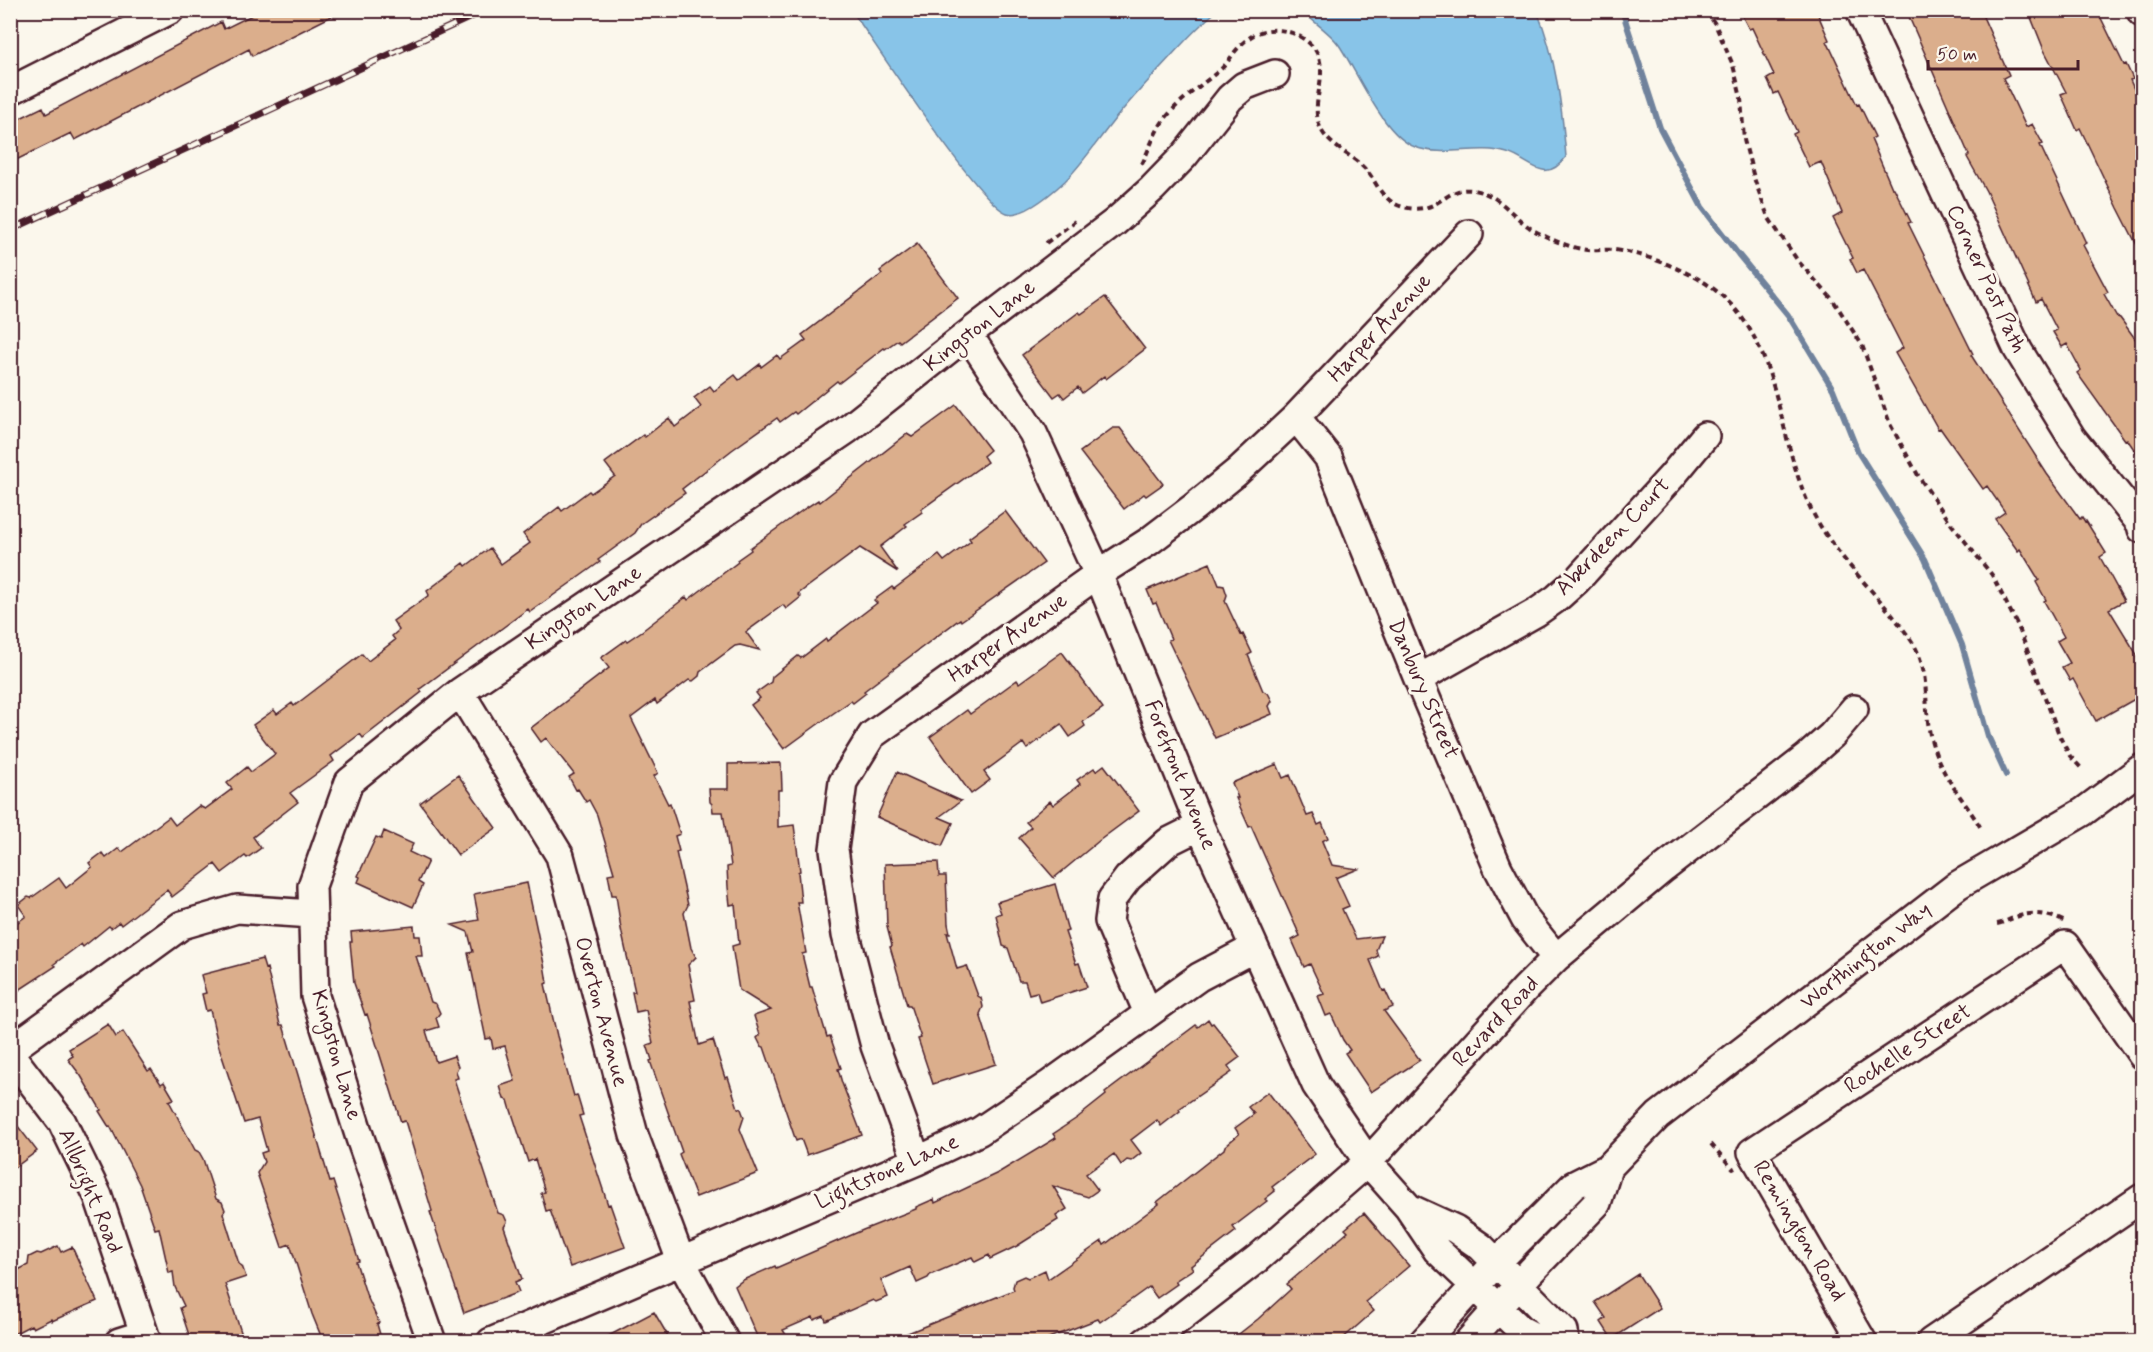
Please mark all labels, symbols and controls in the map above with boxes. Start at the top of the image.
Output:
scale bar [1928,33,2078,71]
text: 50 m [1937,43,1977,67]
street label: Corner Post Path [1939,200,2033,358]
street label: Harper Avenue [1322,267,1438,389]
street label: Kingston Lane [918,274,1044,381]
street label: Aberdeen Court [1550,472,1676,602]
street label: Kingston Lane [520,559,649,660]
street label: Harper Avenue [943,586,1073,690]
street label: Danbury Street [1381,615,1465,763]
street label: Forefront Avenue [1137,696,1223,854]
street label: Worthington Way [1795,896,1939,1018]
street label: Overton Avenue [568,934,635,1090]
street label: Revard Road [1447,970,1545,1074]
street label: Kingston Lane [301,986,368,1124]
street label: Rochelle Street [1839,997,1977,1101]
street label: Allbright Road [48,1124,129,1259]
street label: Lightstone Lane [811,1128,965,1219]
street label: Remington Road [1745,1155,1852,1307]

